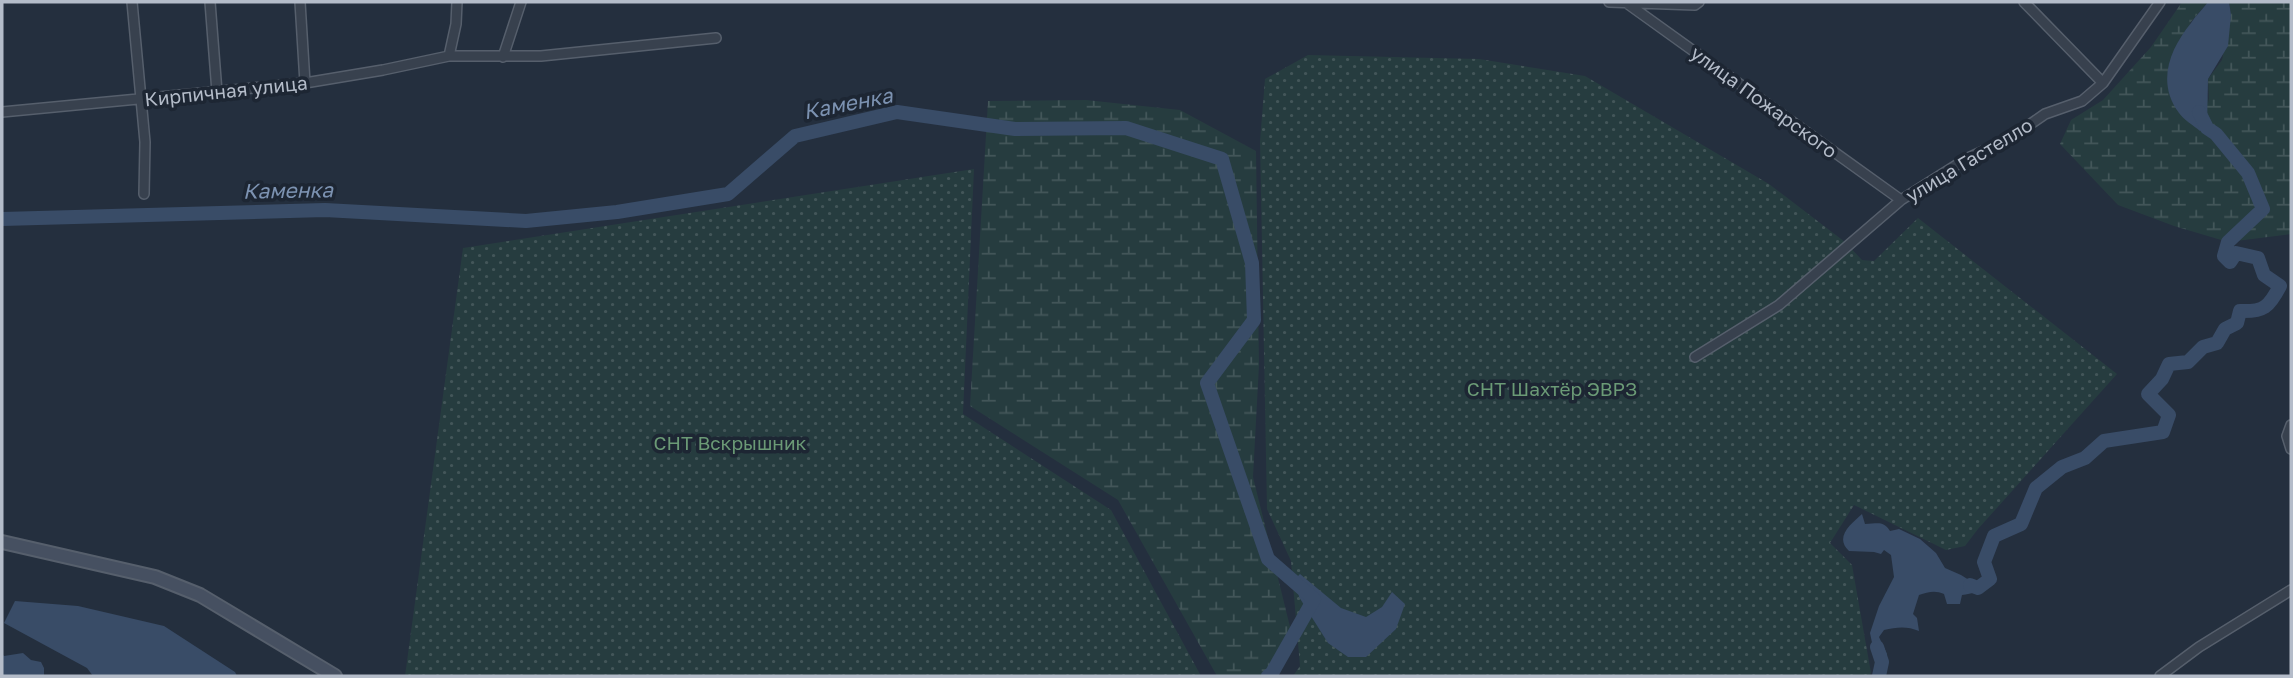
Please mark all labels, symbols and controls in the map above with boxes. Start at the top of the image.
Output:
street label: улица Пожарского [1687,41,1842,162]
street label: Кирпичная улица [143,71,309,110]
water label: Каменка [801,81,896,124]
street label: улица Гастелло [1901,113,2036,206]
water label: Каменка [243,176,334,204]
park label: СНТ Шахтёр ЭВРЗ [1467,377,1637,400]
park label: СНТ Вскрышник [654,431,807,454]

